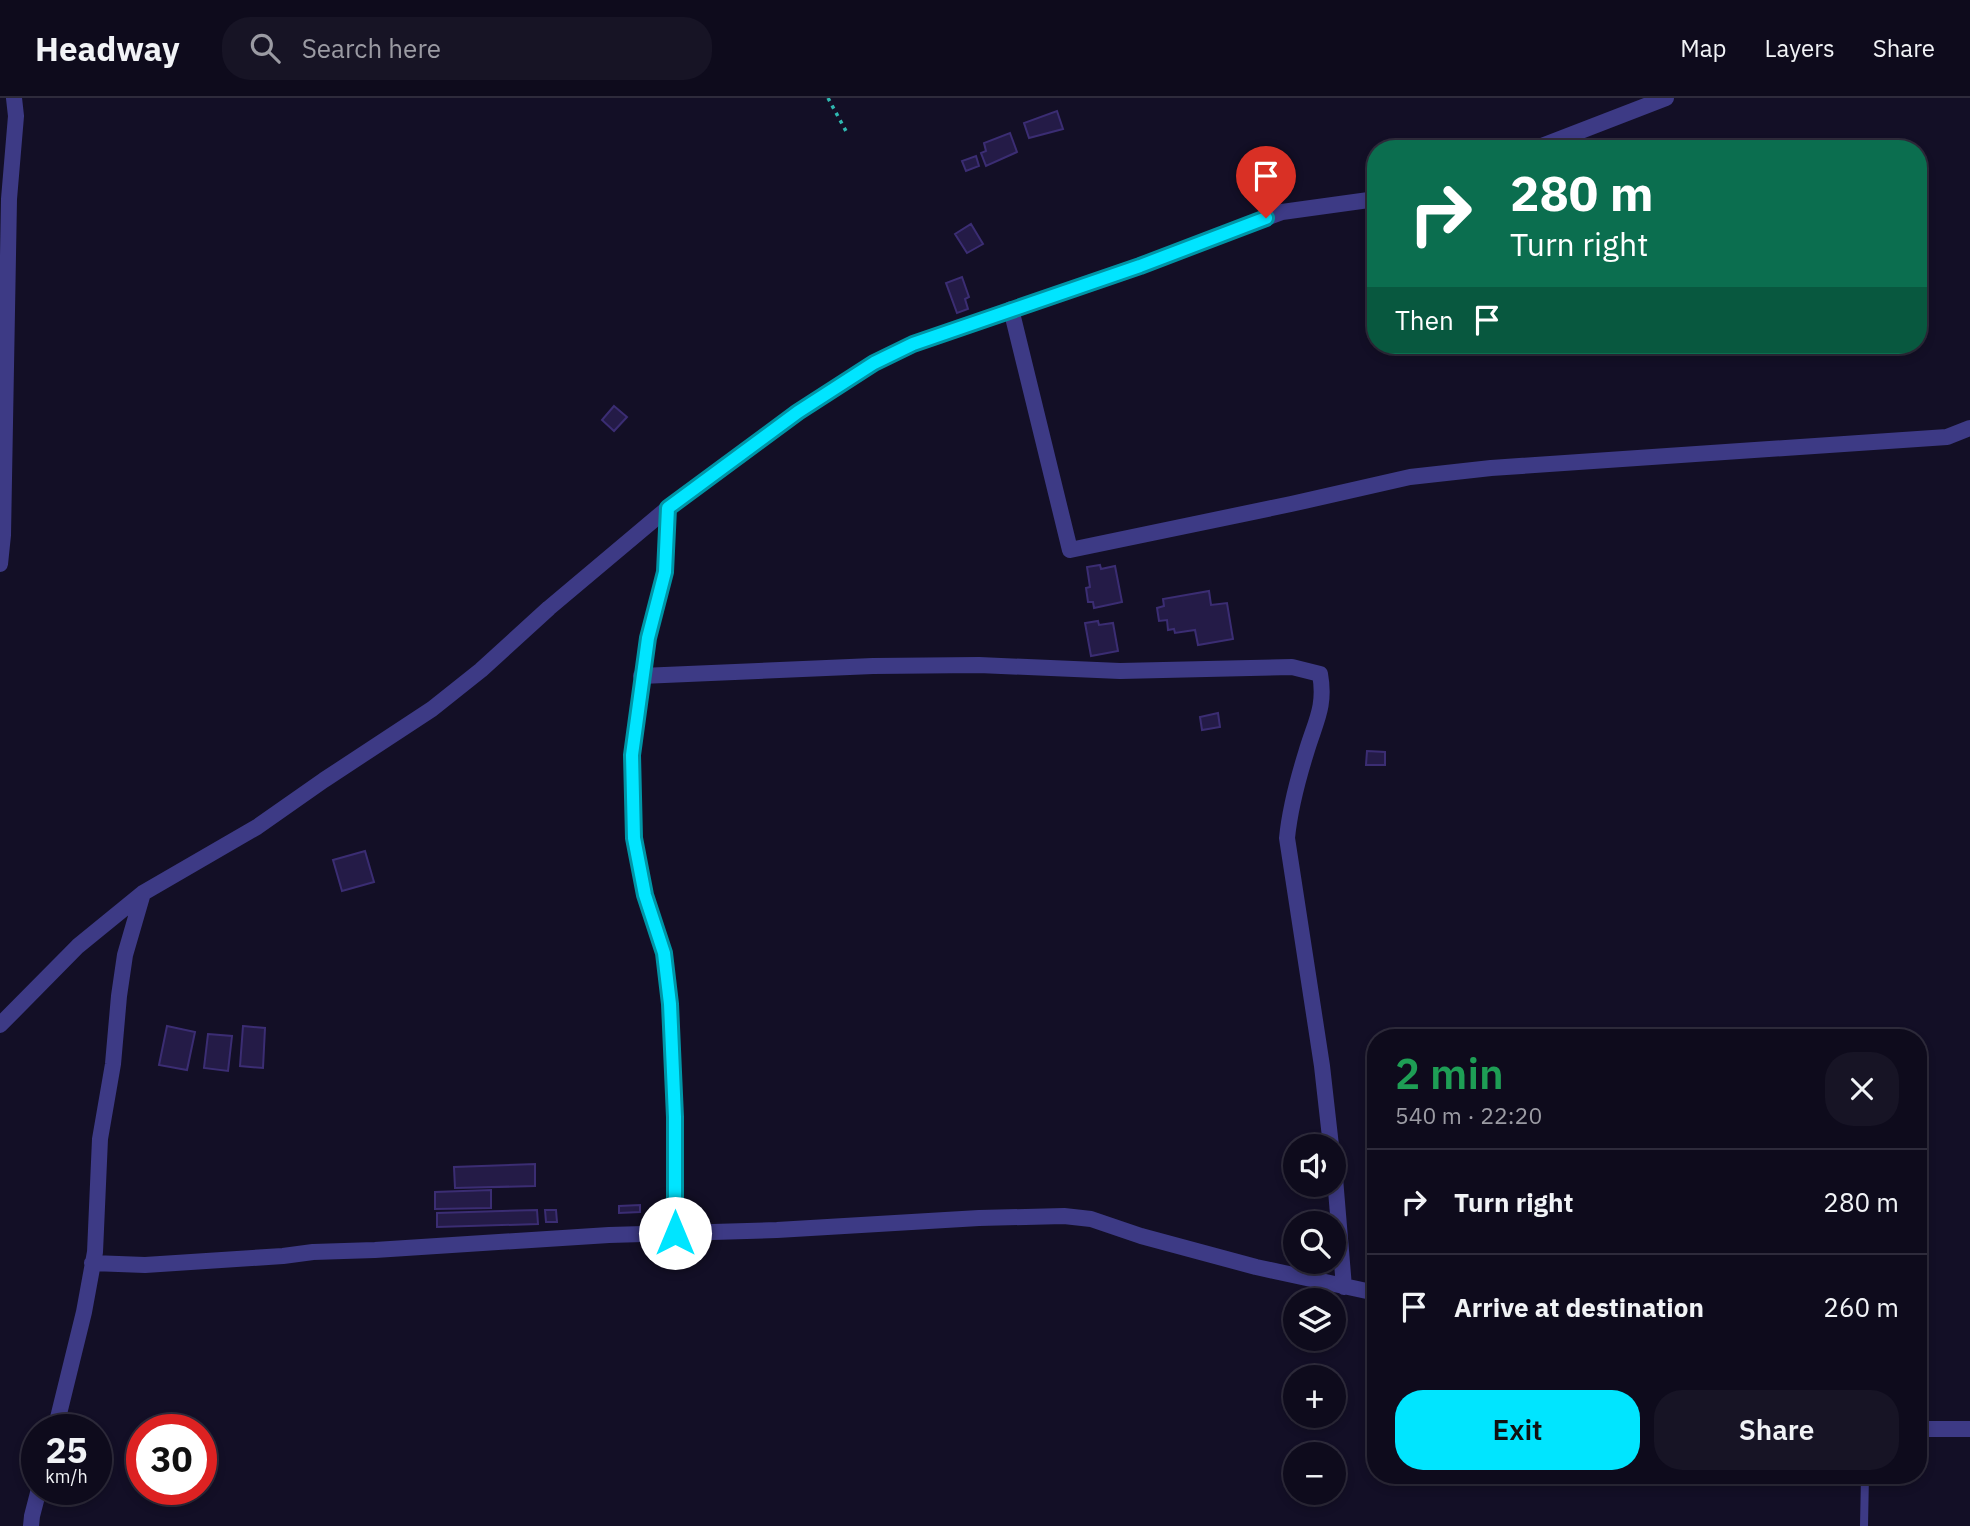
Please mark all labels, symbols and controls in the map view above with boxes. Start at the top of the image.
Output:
search box [222,17,712,80]
text: Headway [35,27,180,70]
icon: search [246,29,284,67]
text: Search here [302,31,441,65]
text: Map [1680,32,1727,64]
text: Layers [1765,32,1835,64]
text: Share [1873,32,1935,64]
pin [1236,146,1296,218]
icon: arrive [1247,157,1285,195]
text: 280 m [1510,161,1654,224]
icon: right [1395,168,1486,259]
text: Turn right [1510,223,1648,265]
icon: arrive [1468,301,1506,339]
text: Then [1395,303,1454,337]
text: 2 min [1395,1046,1504,1101]
button: close [1825,1052,1899,1126]
text: 540 m · 22:20 [1395,1100,1542,1130]
map controls [1283,1134,1346,1505]
button: sound [1283,1134,1346,1197]
icon: right [1395,1183,1433,1221]
text: Turn right [1454,1185,1573,1219]
text: 280 m [1823,1185,1899,1219]
position arrow [638,1196,712,1270]
button: search [1283,1211,1346,1274]
button: layers [1283,1288,1346,1351]
icon: arrive [1395,1288,1433,1326]
text: Arrive at destination [1454,1290,1704,1324]
text: 260 m [1823,1290,1899,1324]
button: + [1283,1365,1346,1428]
button: Exit [1395,1390,1640,1470]
button: Share [1654,1390,1899,1470]
speed limit sign: 30 [126,1414,217,1505]
text: 25 [45,1427,88,1473]
button: − [1283,1442,1346,1505]
text: km/h [45,1465,88,1488]

